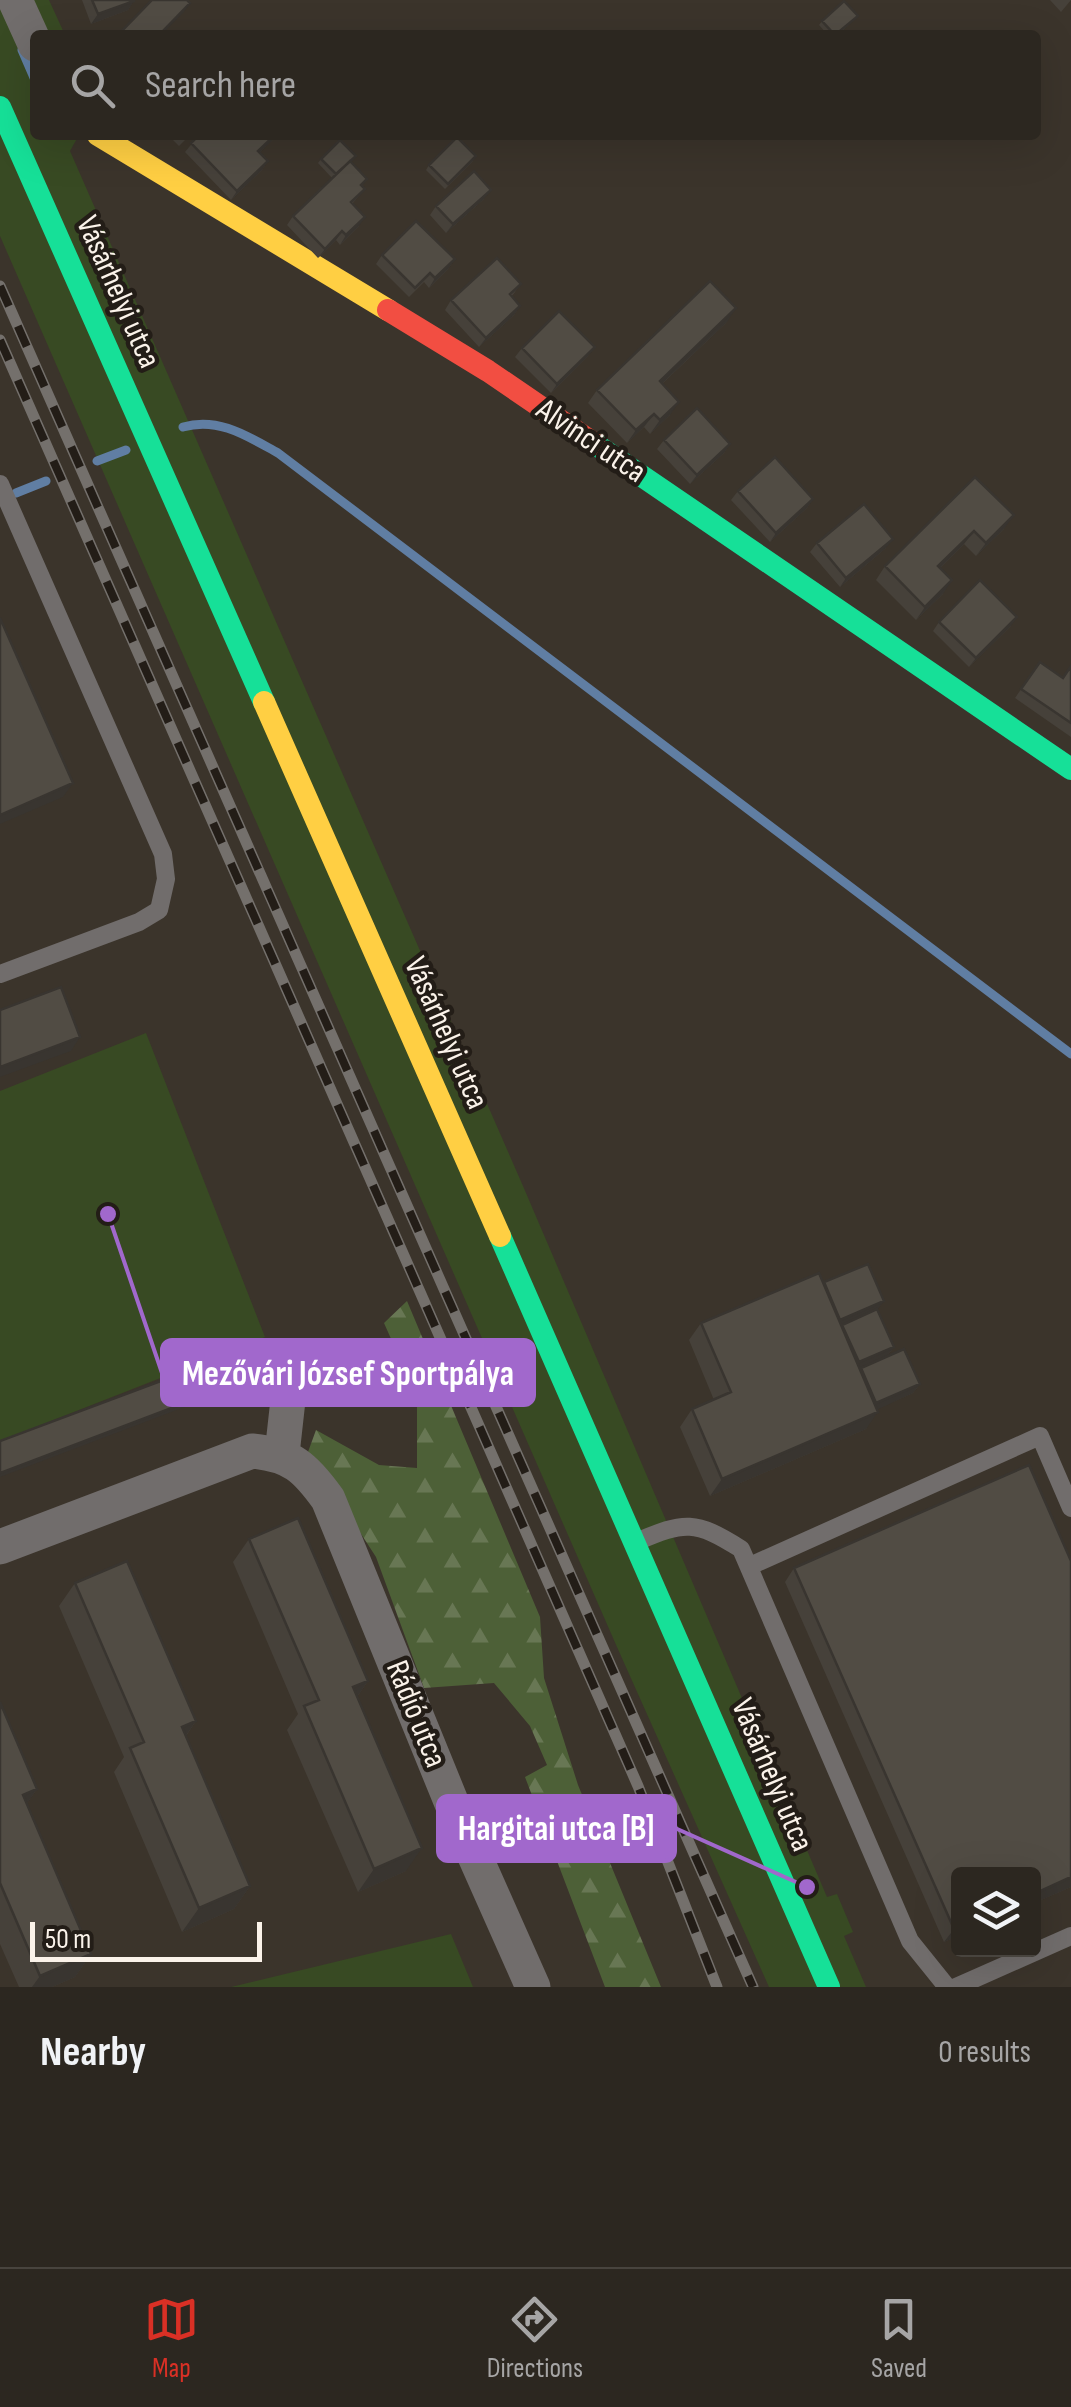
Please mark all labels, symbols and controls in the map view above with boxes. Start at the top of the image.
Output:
search box [30,30,1041,140]
icon: search [65,58,120,113]
text: Search here [145,63,296,108]
street label: Vásárhelyi utca [67,210,169,374]
street label: Alvinci utca [528,390,653,492]
street label: Vásárhelyi utca [395,951,497,1115]
callout: Mezővári József Sportpálya [162,1340,534,1405]
text: Mezővári József Sportpálya [182,1353,514,1396]
street label: Rádió utca [377,1655,455,1773]
street label: Vásárhelyi utca [722,1693,822,1857]
callout: Hargitai utca [B] [438,1796,675,1861]
text: Hargitai utca [B] [458,1808,654,1851]
map controls [951,1867,1041,1957]
button: layers [951,1867,1041,1957]
scale bar [30,1917,262,1962]
text: 50 m [45,1923,91,1956]
text: Nearby [40,2027,146,2078]
text: 0 results [938,2033,1031,2072]
tab: Map [144,2292,199,2385]
tab: Directions [487,2292,583,2385]
tab: Saved [871,2292,927,2385]

